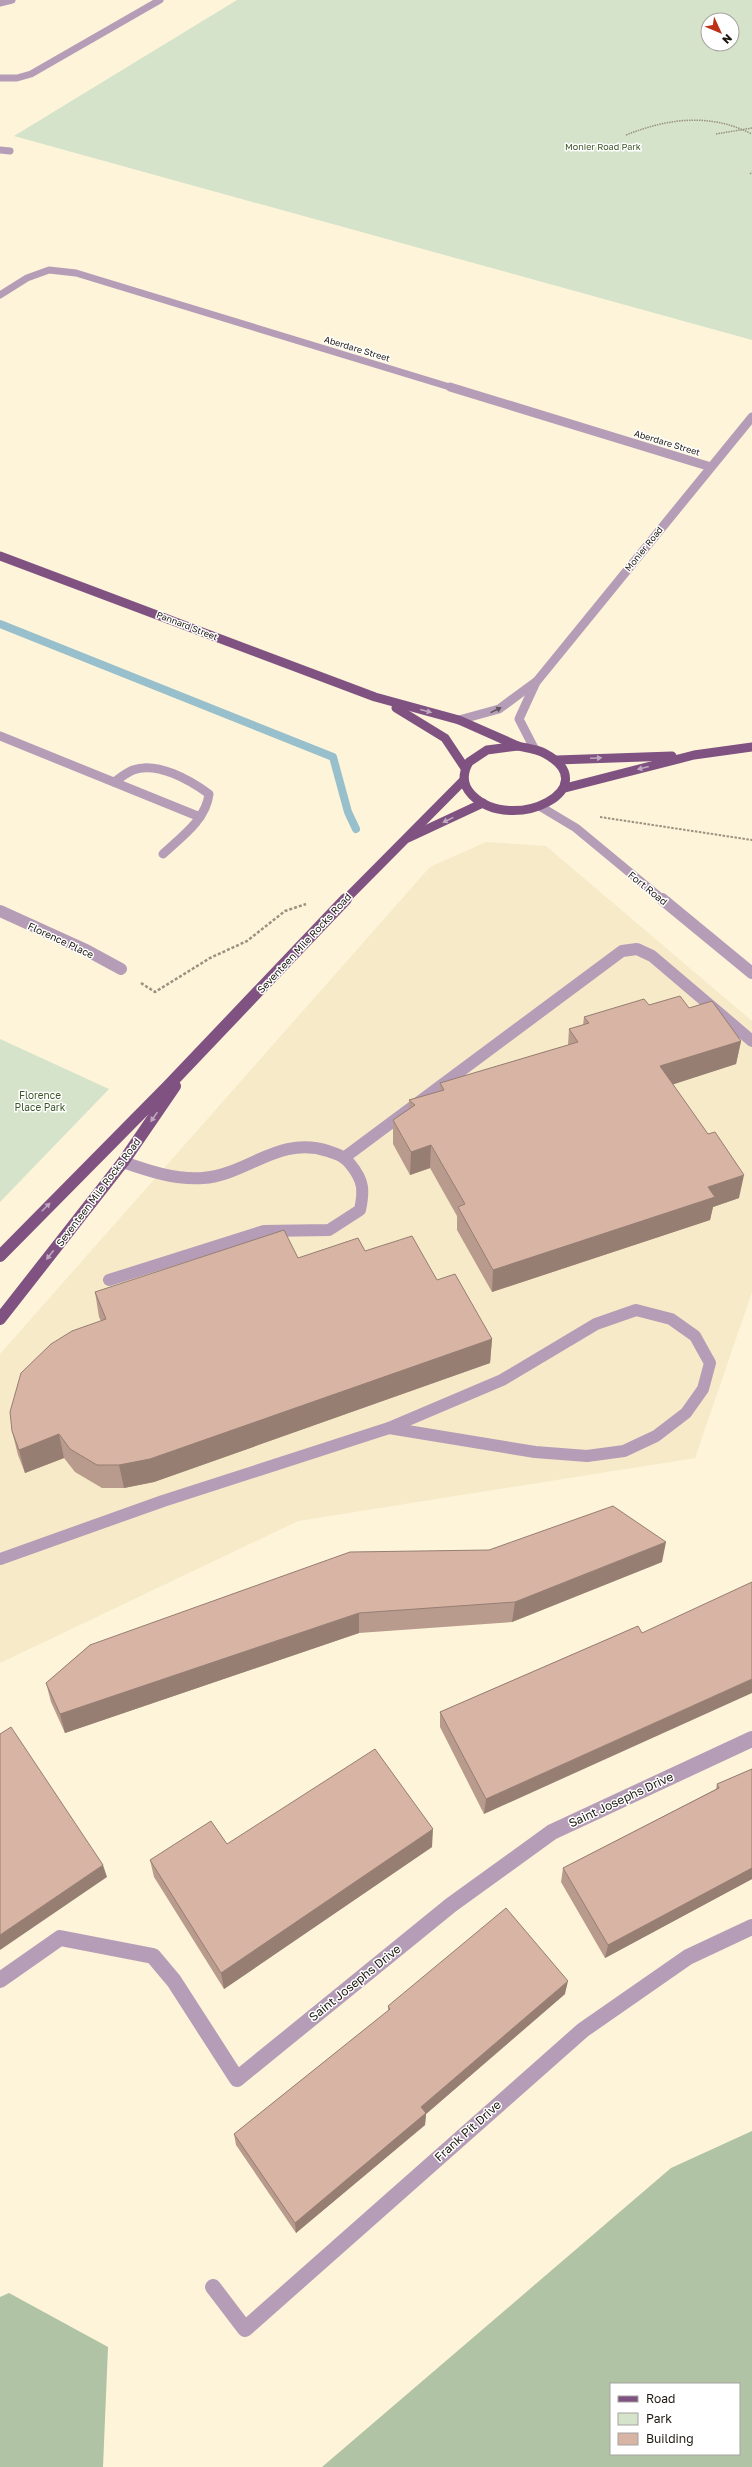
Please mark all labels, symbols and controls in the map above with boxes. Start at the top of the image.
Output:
north arrow [700,12,740,52]
text: N [720,32,735,47]
park label: Monier Road Park [565,141,641,152]
street label: Aberdare Street [323,333,392,364]
street label: Aberdare Street [633,427,702,458]
street label: Monier Road [622,524,665,573]
street label: Pannard Street [155,609,220,642]
one-way arrow [491,707,502,713]
one-way arrow [420,708,432,714]
one-way arrow [590,755,603,761]
one-way arrow [636,766,649,772]
one-way arrow [442,817,453,823]
street label: Fort Road [626,869,670,907]
street label: Seventeen Mile Rocks Road [255,891,353,995]
street label: Florence Place [26,920,96,961]
park label: Florence Place Park [15,1089,66,1113]
one-way arrow [150,1112,158,1123]
street label: Seventeen Mile Rocks Road [53,1136,143,1248]
one-way arrow [41,1202,51,1212]
one-way arrow [46,1249,55,1260]
street label: Saint Josephs Drive [566,1769,676,1830]
street label: Saint Josephs Drive [306,1941,404,2024]
street label: Frank Pit Drive [431,2097,504,2164]
legend [610,2383,740,2455]
text: Road [646,2391,675,2406]
text: Park [646,2411,672,2426]
text: Building [646,2431,694,2446]

